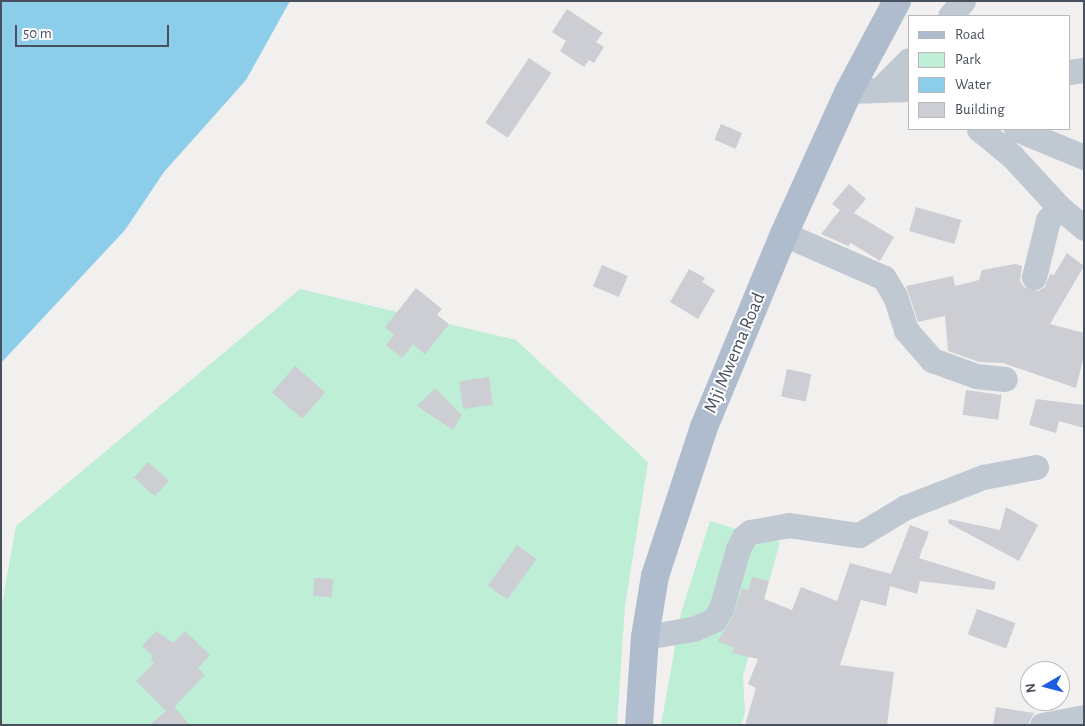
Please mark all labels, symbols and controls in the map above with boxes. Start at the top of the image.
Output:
scale bar [18,15,171,47]
legend [908,15,1070,130]
text: 50 m [23,26,52,41]
text: Road [955,27,985,42]
text: Park [955,52,981,67]
text: Water [955,77,991,92]
text: Building [955,102,1005,117]
street label: Mji Mwema Road [699,289,771,417]
north arrow [1020,661,1070,711]
text: N [1024,682,1039,694]

